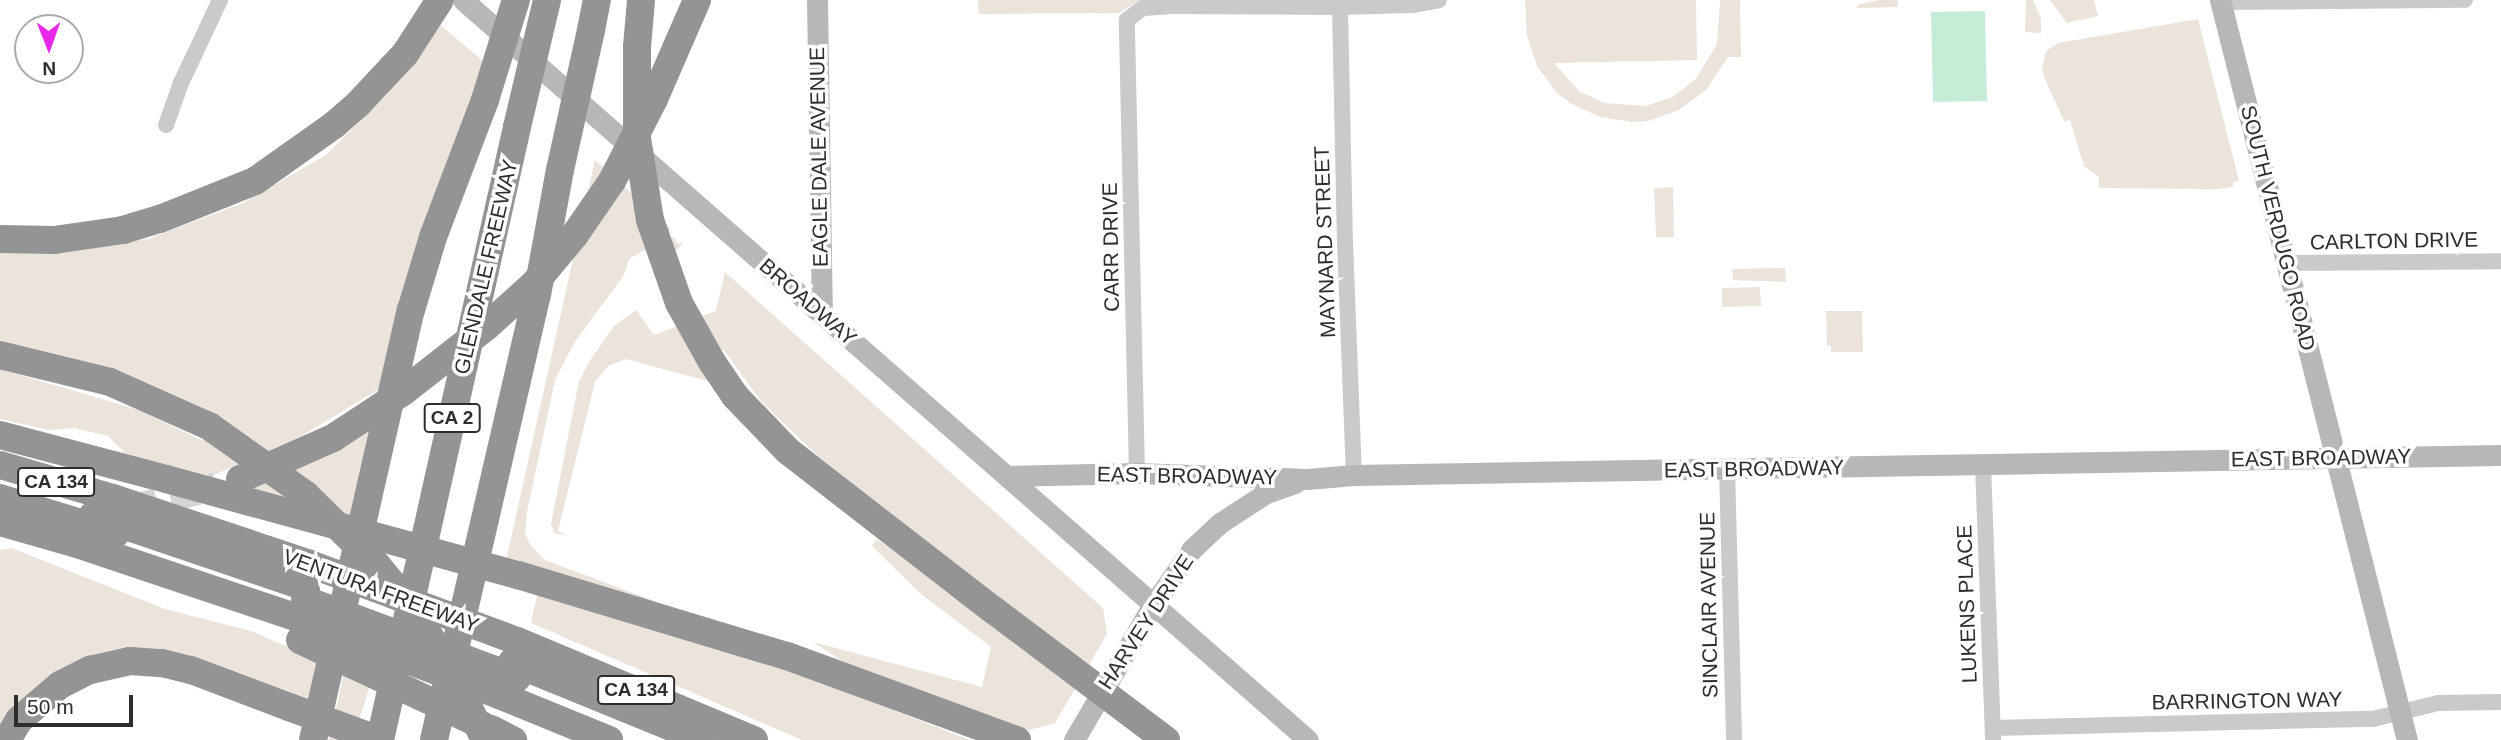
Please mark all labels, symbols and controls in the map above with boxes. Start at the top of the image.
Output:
north arrow [14,14,84,84]
street label: EAGLE DALE AVENUE [804,46,834,268]
text: N [42,58,56,79]
street label: SOUTH VERDUGO ROAD [2235,103,2321,353]
street label: MAYNARD STREET [1309,146,1341,338]
street label: GLENDALE FREEWAY [449,157,523,377]
street label: CARR DRIVE [1097,182,1125,312]
street label: CARLTON DRIVE [2310,227,2478,255]
street label: BROADWAY [754,253,862,351]
road number: CA 2 [422,402,482,434]
street label: EAST BROADWAY [2230,444,2412,472]
street label: EAST BROADWAY [1663,455,1845,483]
street label: EAST BROADWAY [1096,462,1278,490]
road number: CA 134 [16,467,96,498]
street label: SINCLAIR AVENUE [1695,511,1723,699]
street label: LUKENS PLACE [1952,524,1982,684]
street label: VENTURA FREEWAY [279,544,483,638]
street label: HARVEY DRIVE [1093,550,1199,694]
road number: CA 134 [596,674,676,706]
scale bar [18,680,136,724]
street label: BARRINGTON WAY [2151,687,2343,715]
text: 50 m [27,695,74,718]

